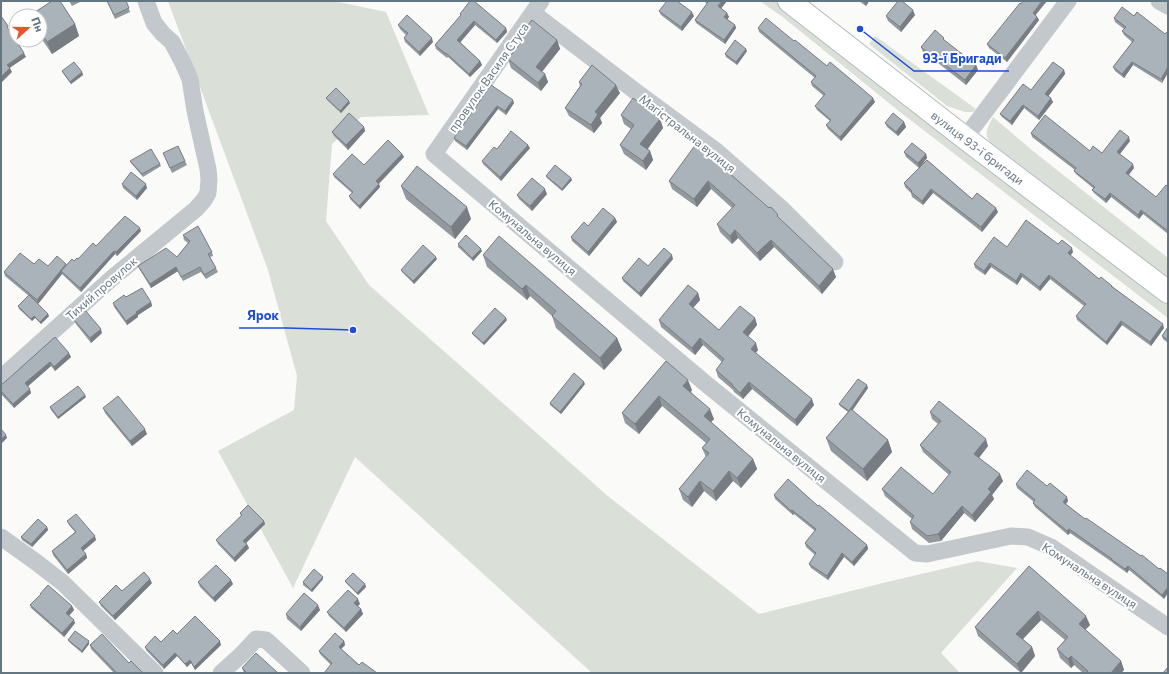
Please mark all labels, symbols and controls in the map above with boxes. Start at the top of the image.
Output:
north arrow [8,8,48,48]
text: Пн [29,15,46,33]
street label: провулок Василя Стуса [445,20,531,134]
callout: 93-ї Бригади [914,46,1009,71]
text: 93-ї Бригади [923,50,1001,66]
street label: Магістральна вулиця [637,91,739,175]
street label: вулиця 93-ї бригади [929,108,1027,187]
street label: Комунальна вулиця [486,196,580,278]
street label: Тихий провулок [63,253,140,323]
callout: Ярок [239,303,287,328]
text: Ярок [247,307,279,323]
street label: Комунальна вулиця [735,405,829,485]
street label: Комунальна вулиця [1040,539,1140,611]

